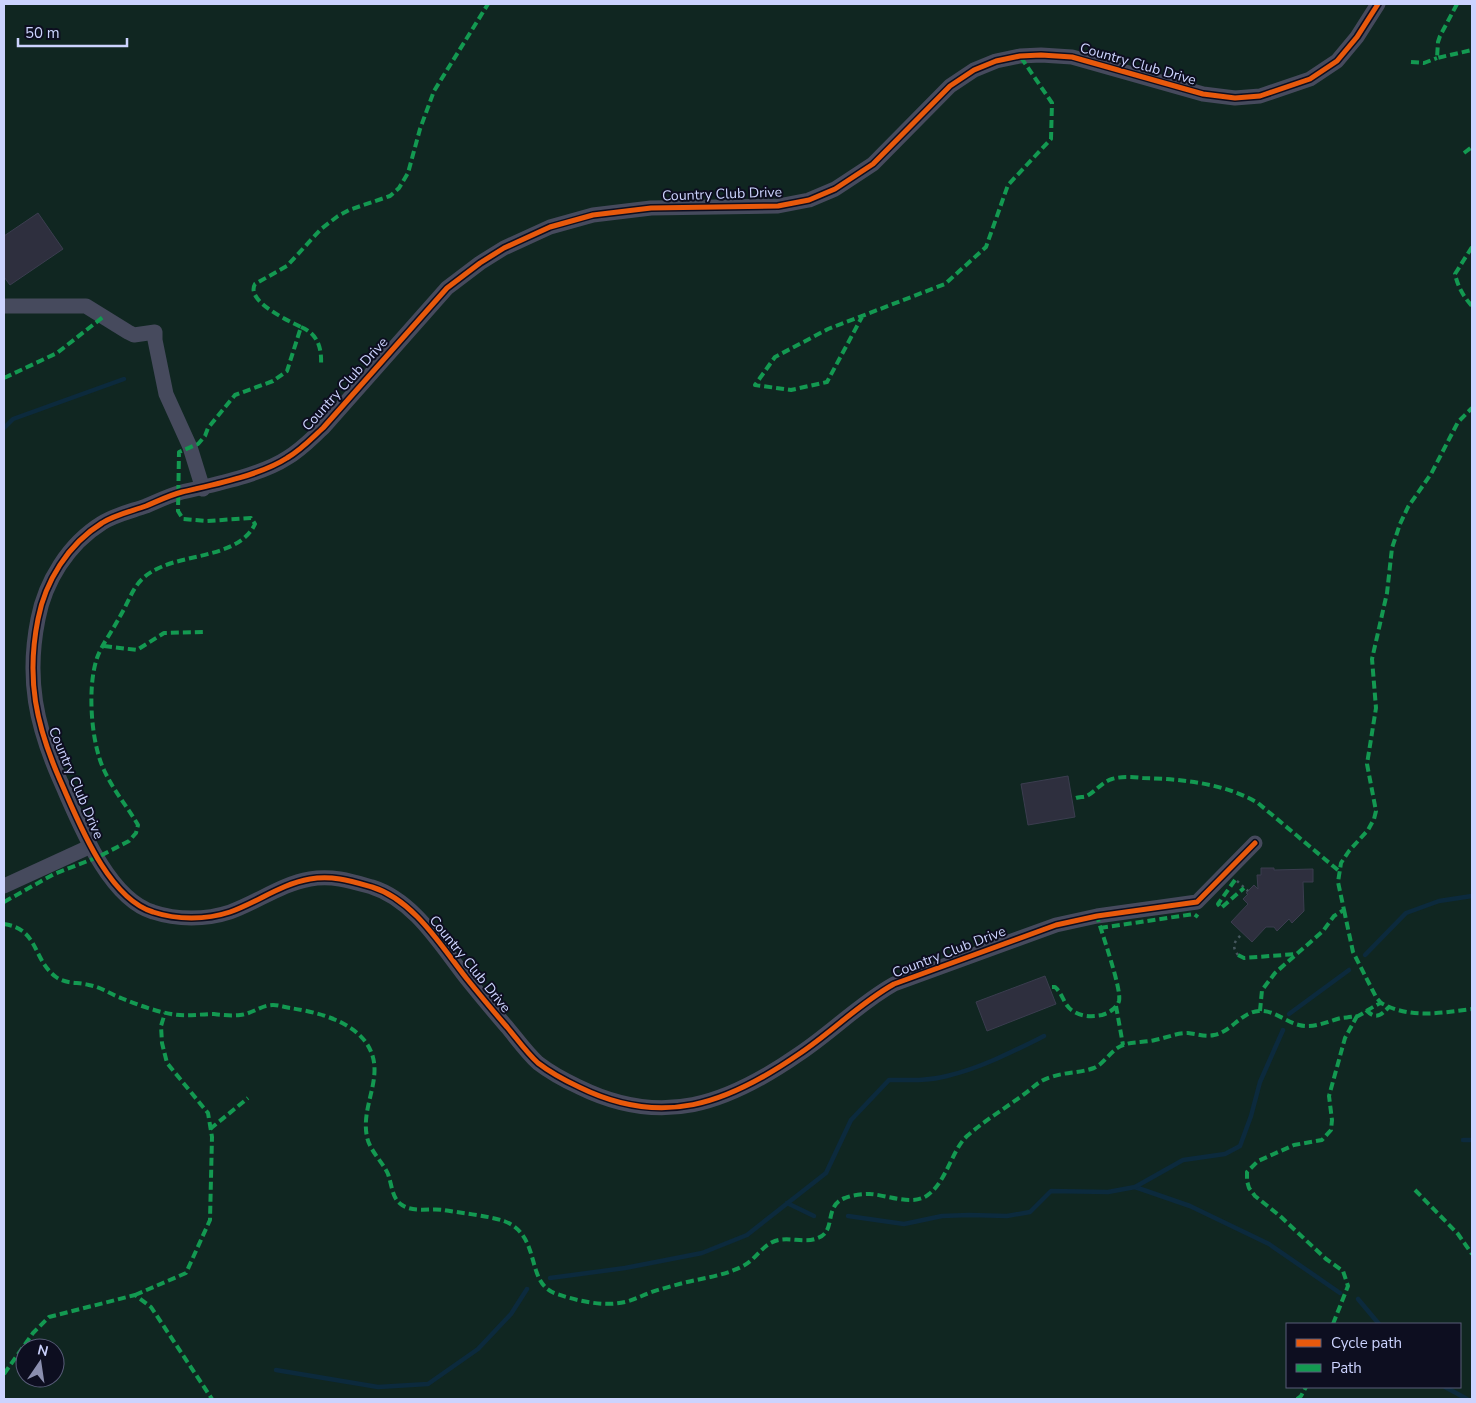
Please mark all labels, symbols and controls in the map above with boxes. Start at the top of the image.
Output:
scale bar [18,15,126,47]
text: 50 m [25,23,60,43]
street label: Country Club Drive [1078,38,1198,90]
street label: Country Club Drive [662,182,782,206]
street label: Country Club Drive [298,333,392,435]
street label: Country Club Drive [44,724,108,842]
street label: Country Club Drive [425,911,515,1017]
street label: Country Club Drive [890,922,1008,982]
legend [1286,1323,1461,1388]
text: Cycle path [1331,1333,1402,1353]
north arrow [15,1338,65,1388]
text: N [36,1340,50,1361]
text: Path [1331,1358,1362,1378]

